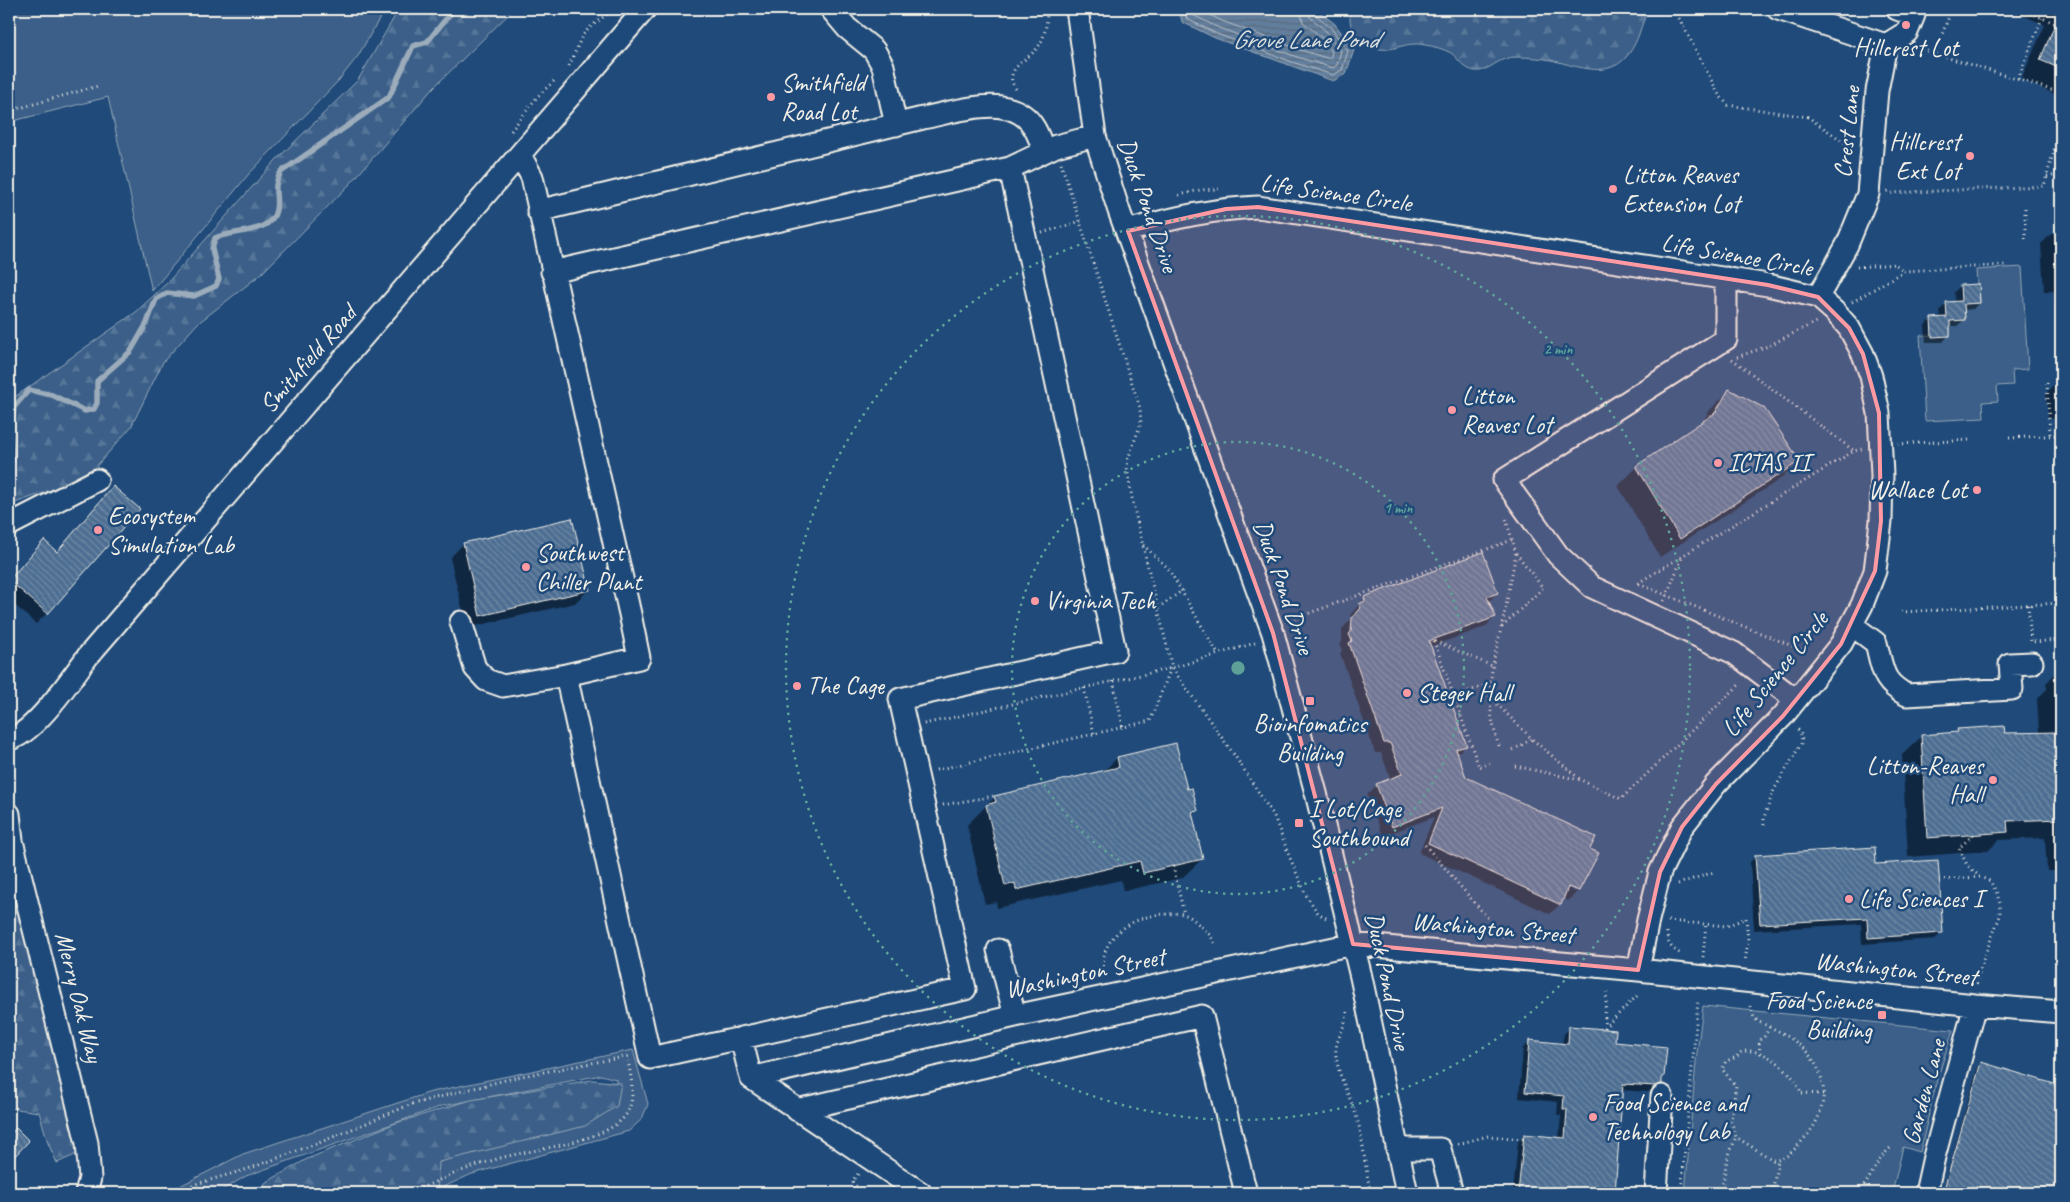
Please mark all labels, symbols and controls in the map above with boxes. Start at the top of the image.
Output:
marker: Hillcrest Lot [1900,19,1912,31]
water label: Grove Lane Pond [1232,23,1385,56]
place label: Hillcrest Lot [1854,32,1961,64]
place label: Smithfield Road Lot [781,67,869,128]
street label: Crest Lane [1826,83,1868,179]
marker: Smithfield Road Lot [765,91,777,103]
place label: Hillcrest Ext Lot [1889,126,1964,187]
street label: Duck Pond Drive [1110,134,1186,278]
marker: Hillcrest Ext Lot [1964,150,1976,162]
place label: Litton Reaves Extension Lot [1623,159,1744,220]
street label: Life Science Circle [1258,167,1416,220]
marker: Litton Reaves Extension Lot [1607,183,1619,195]
street label: Life Science Circle [1659,226,1817,284]
street label: Smithfield Road [252,296,366,420]
text: 2 min [1544,340,1573,359]
place label: Litton Reaves Lot [1462,380,1556,441]
marker: Litton Reaves Lot [1446,404,1458,416]
place label: ICTAS II [1728,447,1816,479]
marker: ICTAS II [1712,457,1724,469]
place label: Wallace Lot [1868,474,1970,506]
marker: Wallace Lot [1971,484,1983,496]
text: 1 min [1384,499,1413,518]
place label: Ecosystem Simulation Lab [108,500,236,561]
street label: Duck Pond Drive [1246,516,1322,660]
marker: Ecosystem Simulation Lab [92,524,104,536]
place label: Southwest Chiller Plant [536,537,644,598]
marker: Southwest Chiller Plant [520,561,532,573]
place label: Virginia Tech [1045,585,1157,617]
marker: Virginia Tech [1029,595,1041,607]
street label: Life Science Circle [1715,603,1837,743]
centre of rings [1229,659,1247,677]
place label: The Cage [807,670,886,702]
place label: Steger Hall [1417,677,1516,709]
marker: The Cage [791,680,803,692]
marker: Steger Hall [1401,687,1413,699]
marker: Bioinfomatics Building [1304,695,1316,707]
place label: Bioinfomatics Building [1253,708,1369,769]
place label: Litton-Reaves Hall [1866,750,1988,811]
marker: Litton-Reaves Hall [1987,774,1999,786]
place label: I Lot/Cage Southbound [1309,793,1413,854]
marker: I Lot/Cage Southbound [1293,817,1305,829]
place label: Life Sciences I [1859,883,1989,915]
marker: Life Sciences I [1843,893,1855,905]
street label: Washington Street [1411,905,1579,951]
street label: Duck Pond Drive [1358,909,1419,1054]
street label: Merry Oak Way [47,929,111,1067]
street label: Washington Street [1002,940,1171,1006]
street label: Washington Street [1814,945,1982,994]
place label: Food Science Building [1766,985,1874,1046]
marker: Food Science Building [1876,1009,1888,1021]
street label: Garden Lane [1895,1034,1954,1148]
place label: Food Science and Technology Lab [1603,1087,1750,1148]
marker: Food Science and Technology Lab [1587,1111,1599,1123]

